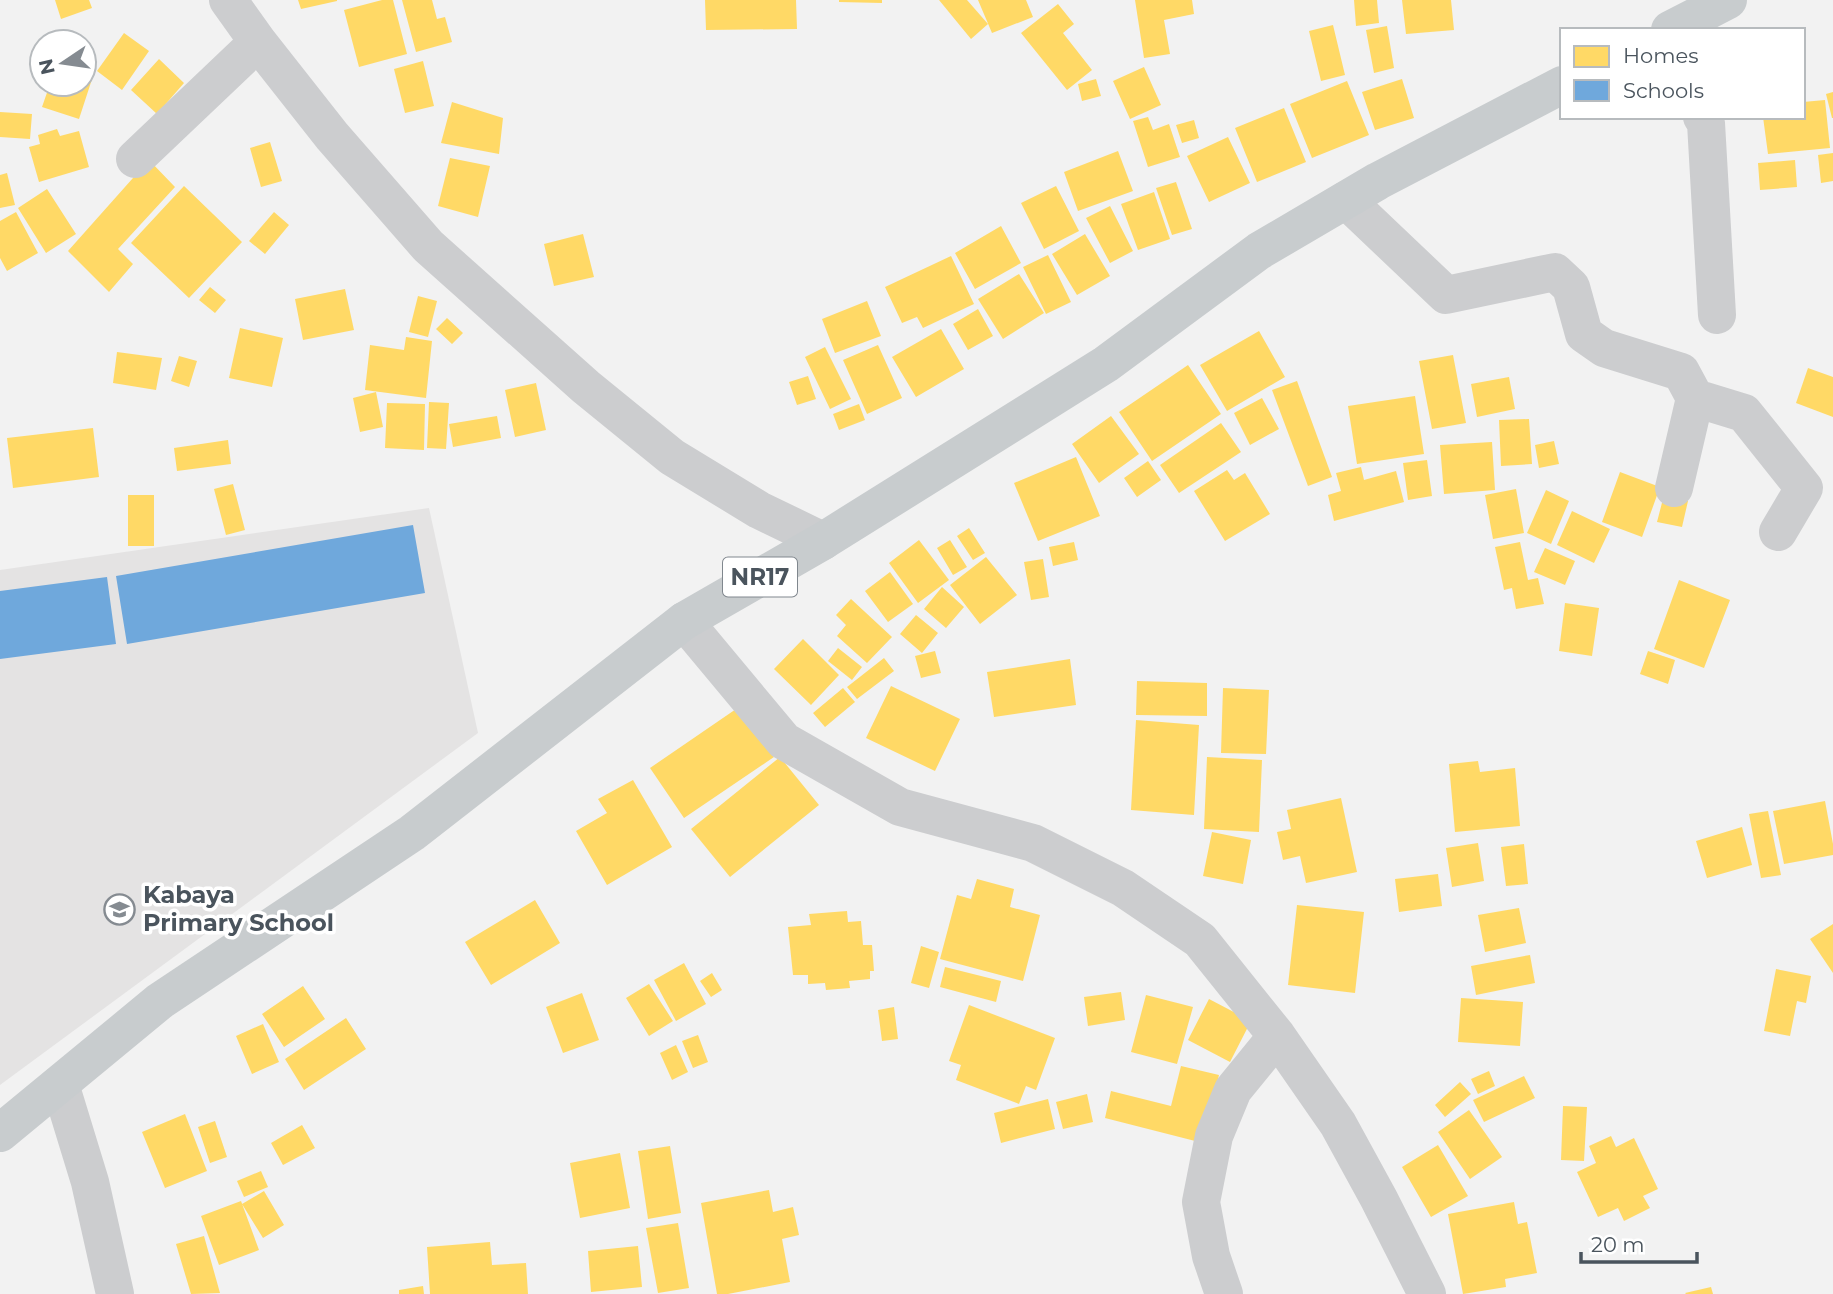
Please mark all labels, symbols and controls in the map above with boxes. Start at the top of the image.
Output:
north arrow [28,28,98,98]
legend [1560,28,1805,119]
text: Homes [1623,43,1698,68]
text: N [34,57,60,77]
text: Schools [1623,78,1704,103]
road number: NR17 [723,558,797,596]
place label: Kabaya Primary School [143,880,334,937]
school or university icon: Kabaya Primary School [103,892,137,926]
scale bar [1581,1220,1696,1264]
text: 20 m [1591,1232,1645,1257]

